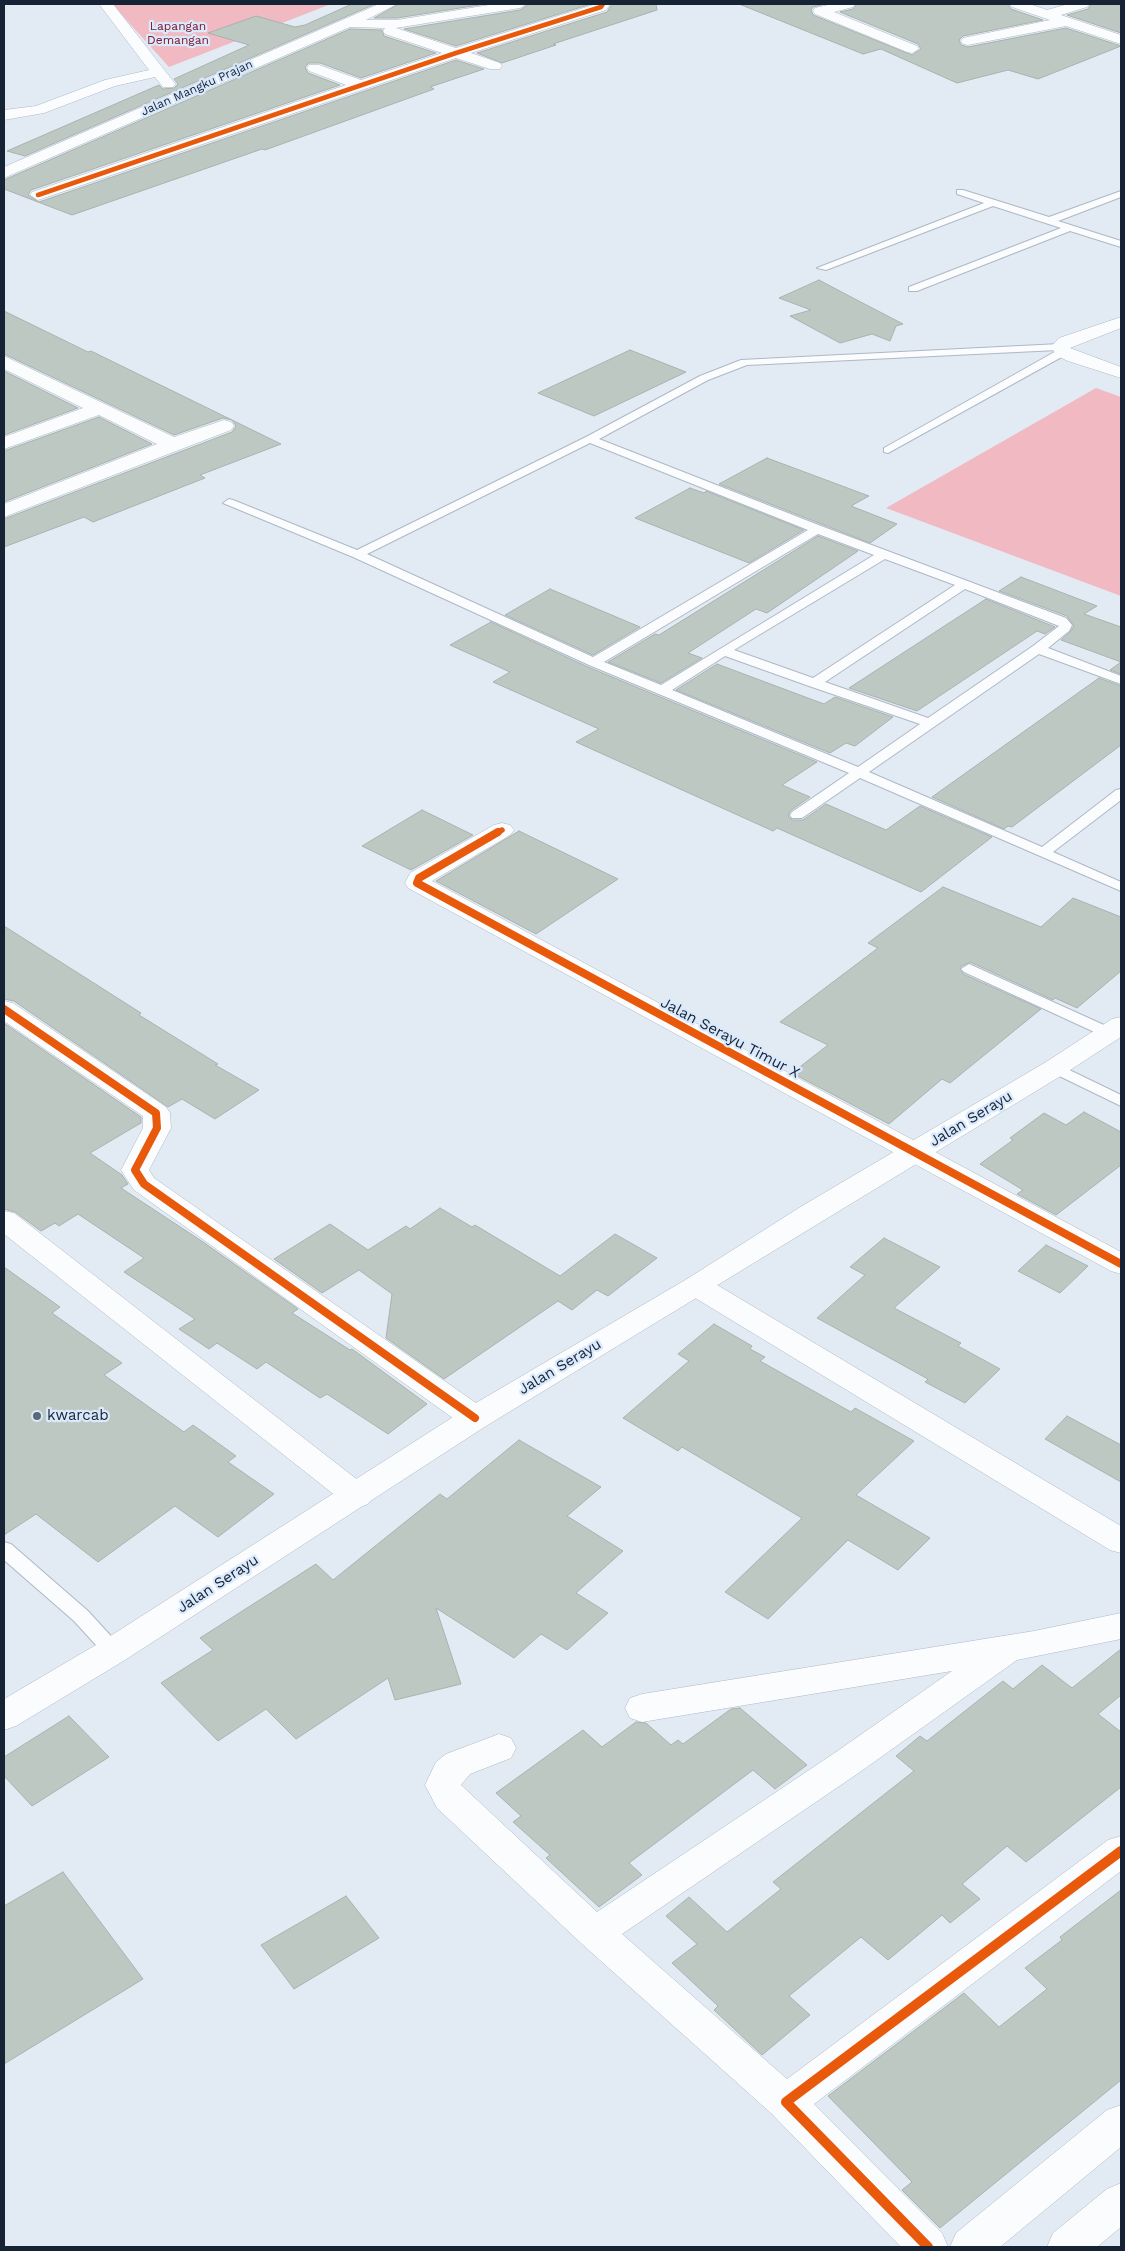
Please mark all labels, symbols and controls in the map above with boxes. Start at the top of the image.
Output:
park label: Lapangan Demangan [147,19,209,47]
street label: Jalan Mangku Prajan [139,57,255,119]
street label: Jalan Serayu Timur X [657,994,803,1082]
street label: Jalan Serayu [926,1087,1016,1151]
street label: Jalan Serayu [515,1335,605,1399]
place label: kwarcab [47,1407,109,1425]
marker: kwarcab [31,1410,43,1422]
street label: Jalan Serayu [174,1551,262,1617]

